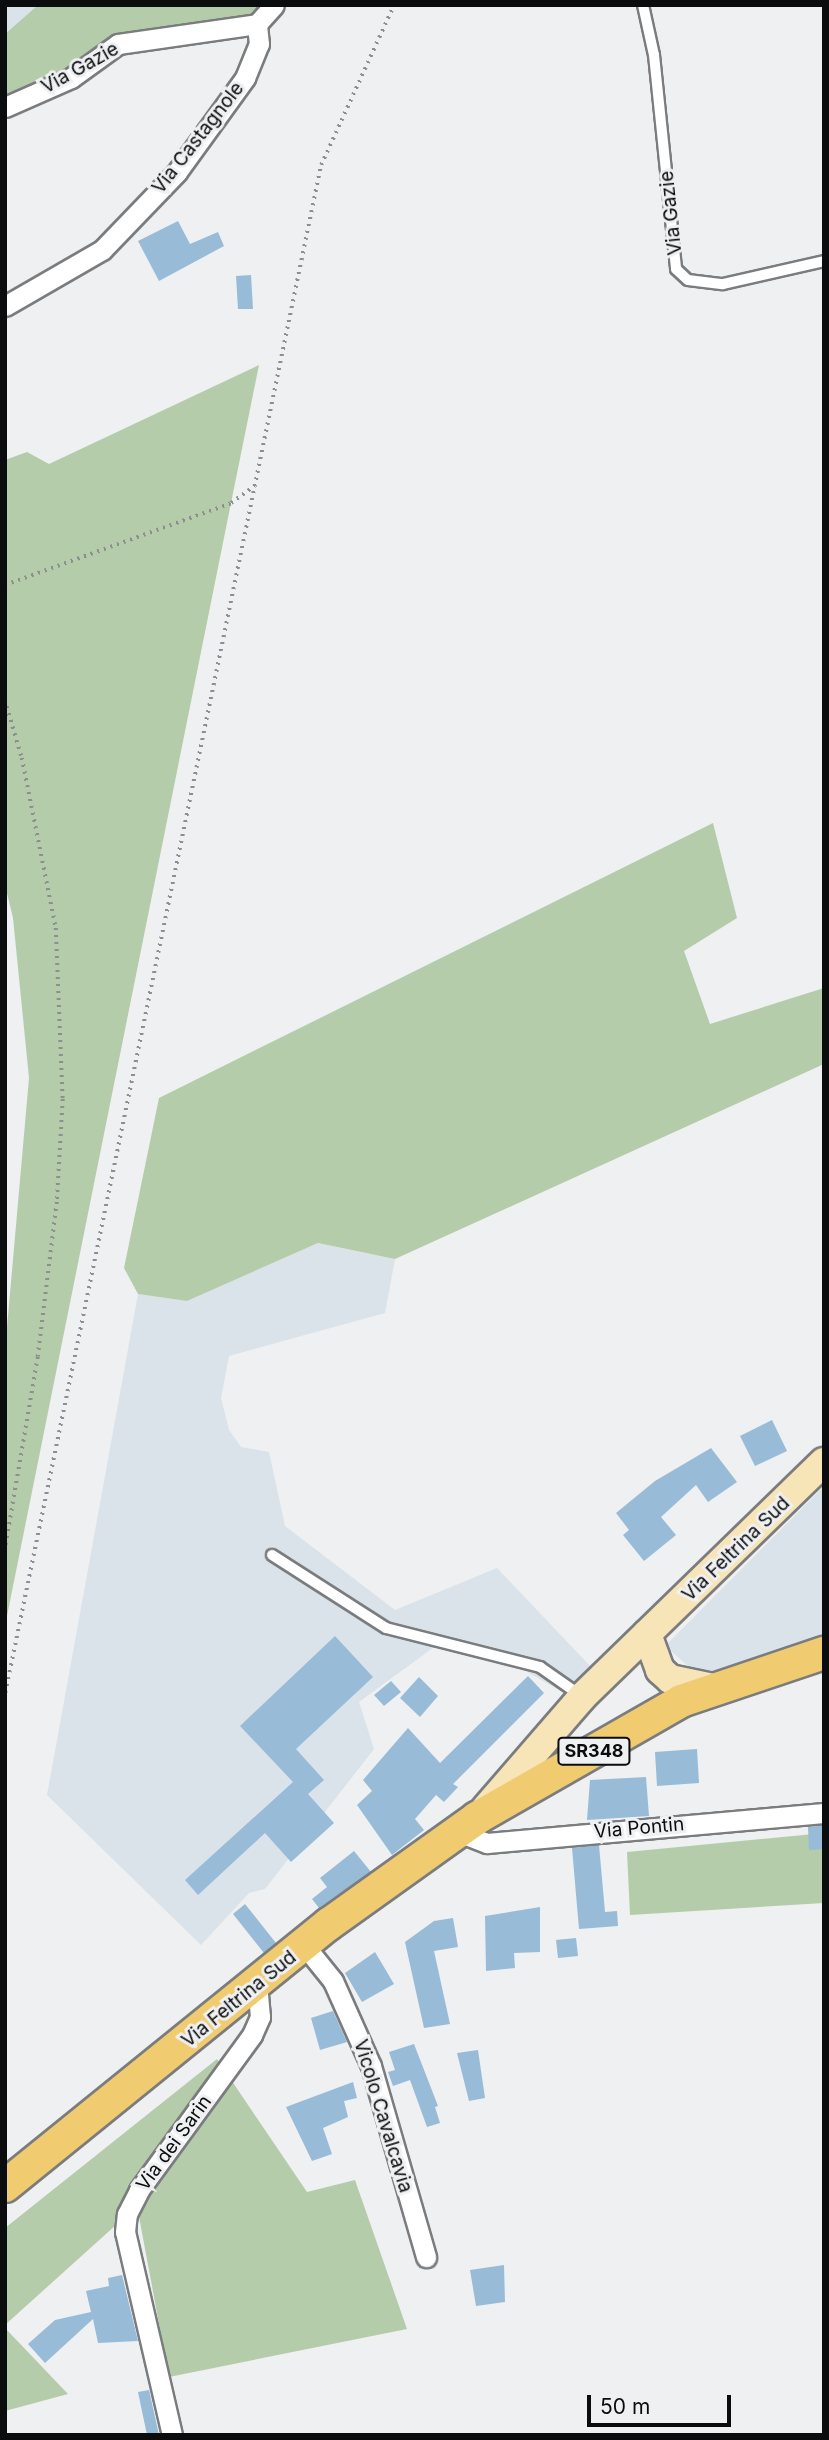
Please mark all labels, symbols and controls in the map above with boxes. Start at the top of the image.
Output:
street label: Via Gazie [37,37,123,99]
street label: Via Castagnole [147,78,249,198]
street label: Via Gazie [655,170,687,256]
street label: Via Feltrina Sud [677,1492,795,1606]
road number: SR348 [557,1736,631,1766]
street label: Via Pontin [593,1813,685,1843]
street label: Via Feltrina Sud [177,1946,301,2052]
street label: Vicolo Cavalcavia [349,2037,417,2195]
street label: Via dei Sarin [132,2091,216,2195]
scale bar [591,2380,734,2424]
text: 50 m [600,2394,650,2419]

